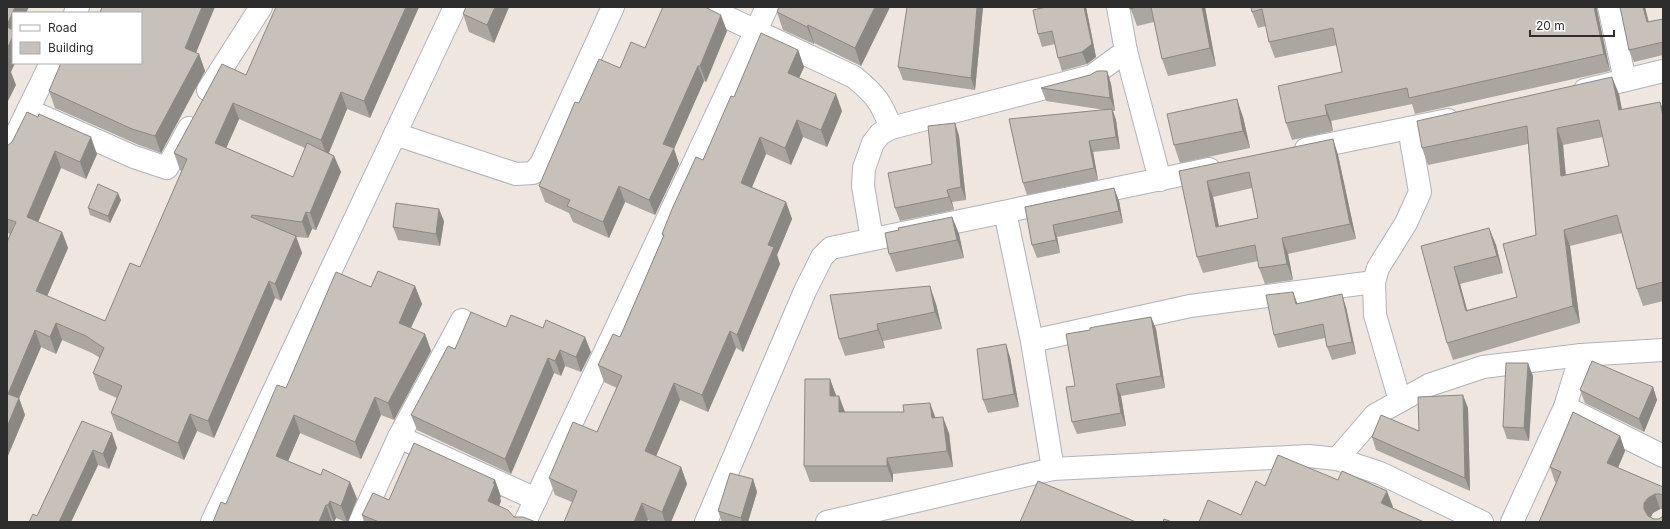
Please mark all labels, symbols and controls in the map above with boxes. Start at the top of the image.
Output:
legend [12,12,142,64]
scale bar [1530,12,1614,38]
text: 20 m [1536,18,1565,33]
text: Road [48,20,77,35]
text: Building [48,40,93,55]

